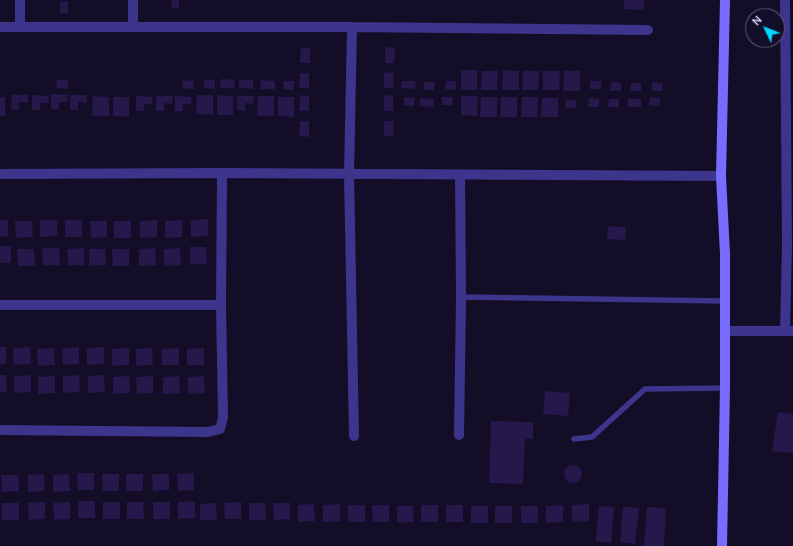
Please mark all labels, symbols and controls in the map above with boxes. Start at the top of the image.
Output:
north arrow [745,8,785,48]
text: N [748,12,765,28]

